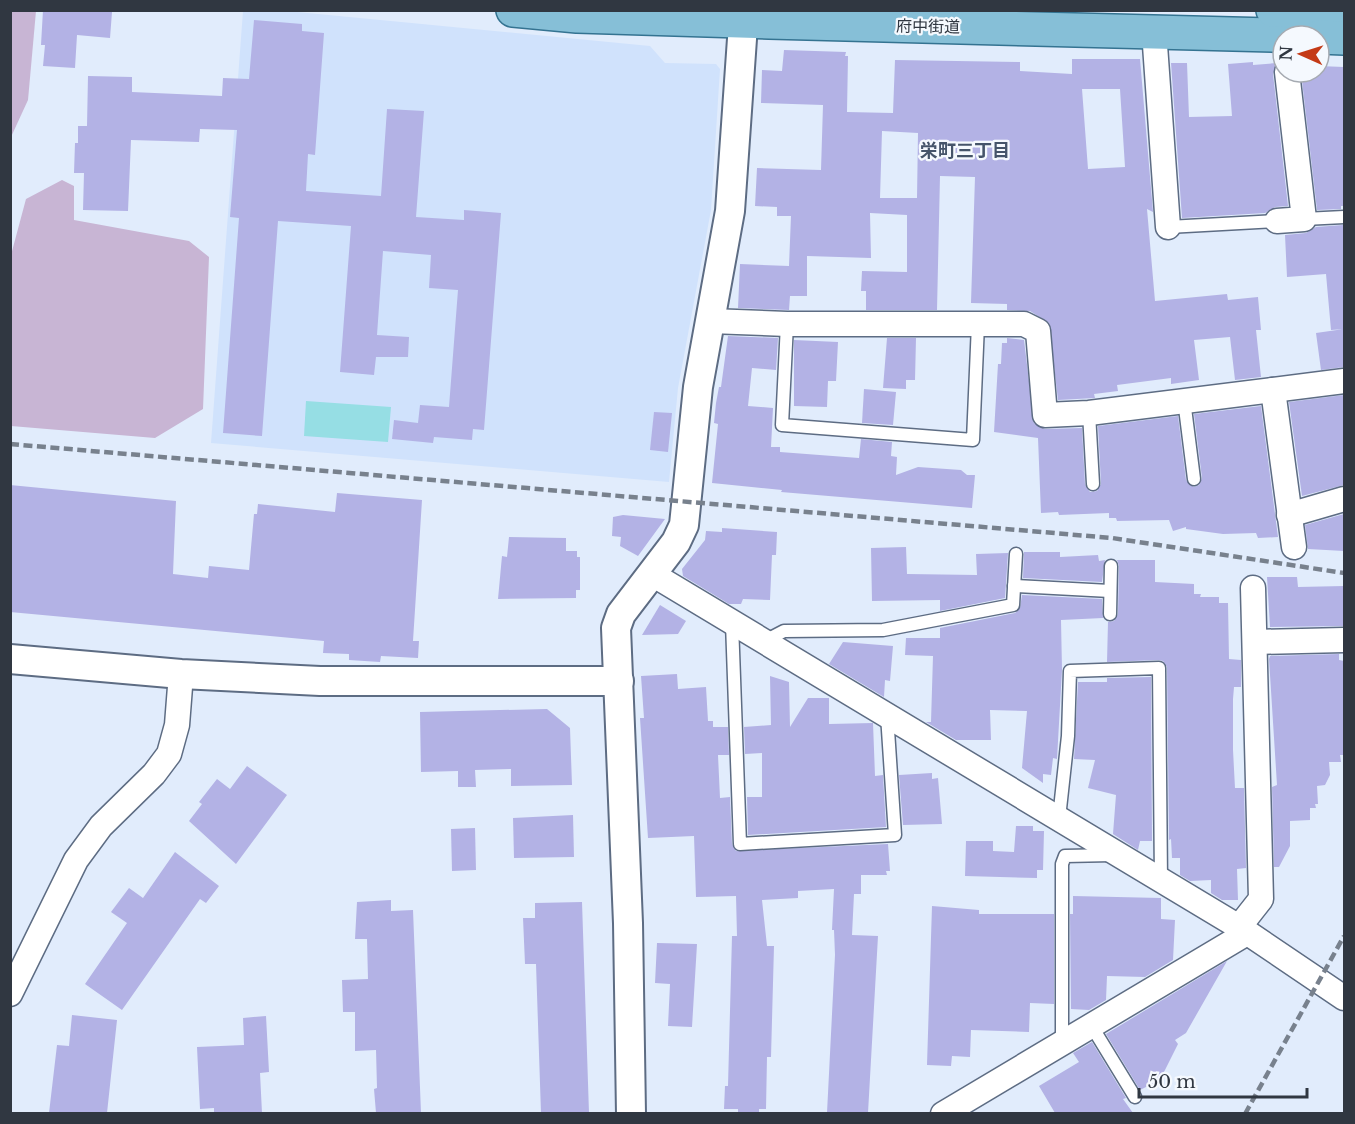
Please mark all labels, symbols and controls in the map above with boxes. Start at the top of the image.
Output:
street label: 府中街道 [896,15,960,37]
north arrow [1271,24,1331,84]
text: N [1276,45,1296,61]
district label: 栄町三丁目 [920,140,1010,162]
scale bar [1139,1061,1307,1099]
text: 50 m [1148,1071,1196,1093]

